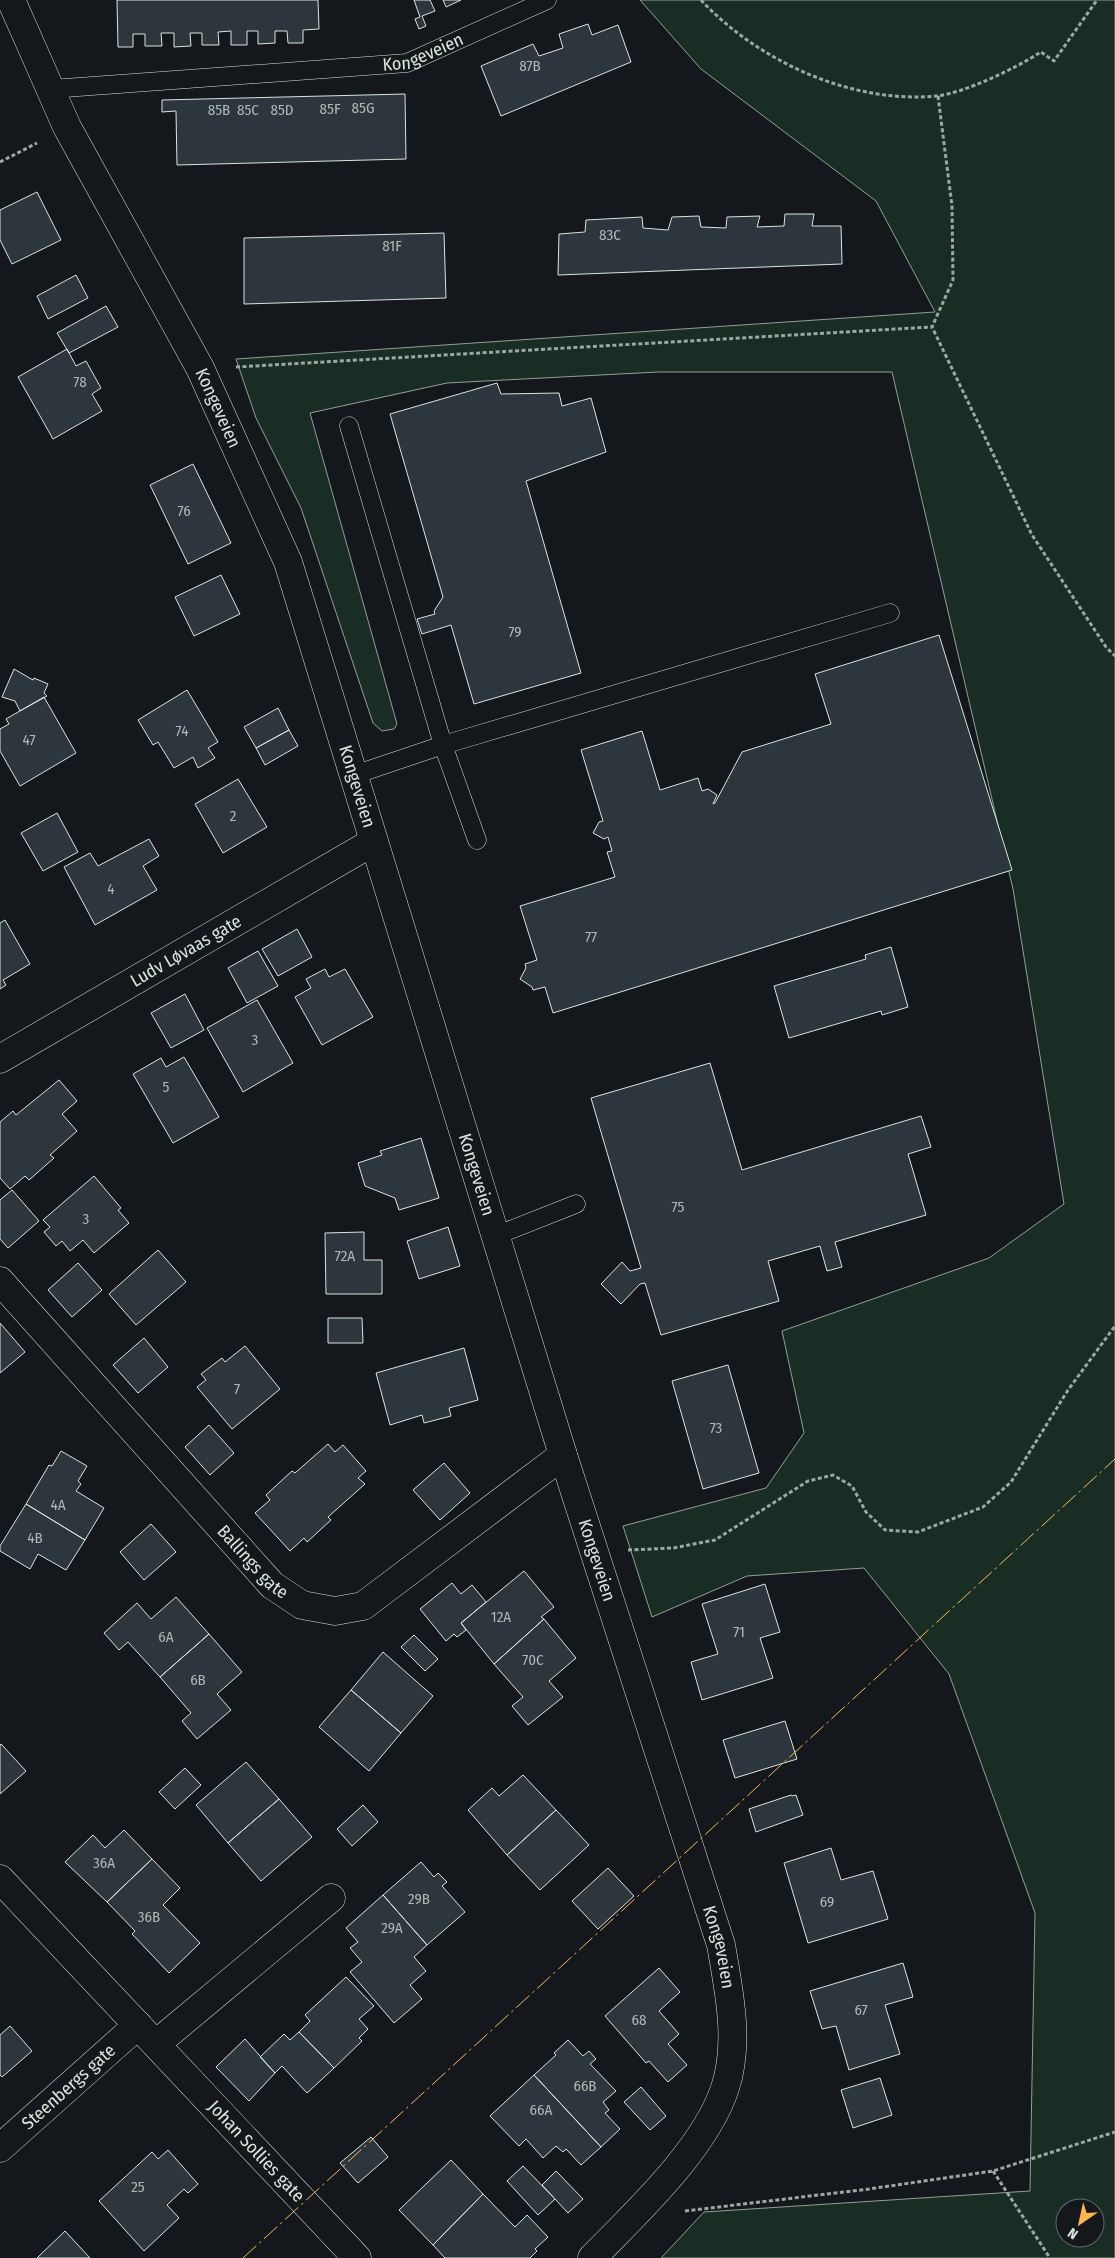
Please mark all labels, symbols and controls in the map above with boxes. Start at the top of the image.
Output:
street label: Kongeveien [382,28,467,76]
house number: 87B [519,57,541,75]
house number: 85G [352,99,374,117]
house number: 85F [320,100,341,118]
house number: 85B [208,101,230,119]
house number: 85C [237,101,259,119]
house number: 85D [270,101,294,119]
house number: 83C [599,226,621,244]
house number: 81F [382,237,402,255]
street label: Kongeveien [191,365,246,451]
house number: 78 [73,373,87,391]
house number: 76 [177,502,191,520]
house number: 79 [508,623,522,641]
house number: 74 [176,722,188,740]
house number: 47 [22,731,36,749]
street label: Kongeveien [334,743,380,830]
house number: 2 [230,807,237,825]
house number: 4 [107,880,115,898]
street label: Ludv Løvaas gate [126,910,245,992]
house number: 77 [585,928,597,946]
house number: 3 [252,1031,259,1049]
house number: 5 [163,1078,170,1096]
street label: Kongeveien [454,1131,500,1218]
house number: 75 [672,1198,684,1216]
house number: 3 [83,1210,90,1228]
house number: 72A [335,1247,355,1265]
house number: 7 [234,1380,240,1398]
house number: 73 [710,1419,723,1437]
house number: 4A [50,1496,66,1514]
street label: Kongeveien [573,1516,620,1604]
street label: Ballings gate [213,1520,292,1604]
house number: 4B [27,1529,43,1547]
house number: 12A [491,1608,511,1626]
house number: 71 [733,1623,745,1641]
house number: 6A [158,1628,174,1646]
house number: 70C [522,1651,544,1669]
house number: 6B [190,1671,206,1689]
house number: 36A [93,1854,115,1872]
house number: 29B [408,1890,430,1908]
house number: 69 [820,1893,834,1911]
street label: Kongeveien [698,1903,739,1990]
house number: 36B [138,1908,160,1926]
house number: 29A [381,1919,403,1937]
house number: 67 [854,2001,868,2019]
house number: 68 [632,2011,646,2029]
street label: Steenbergs gate [17,2039,120,2134]
house number: 66B [573,2077,597,2095]
street label: Johan Sollies gate [203,2096,310,2207]
house number: 66A [530,2101,552,2119]
house number: 25 [131,2178,145,2196]
north arrow [1055,2198,1105,2248]
text: N [1065,2224,1081,2243]

